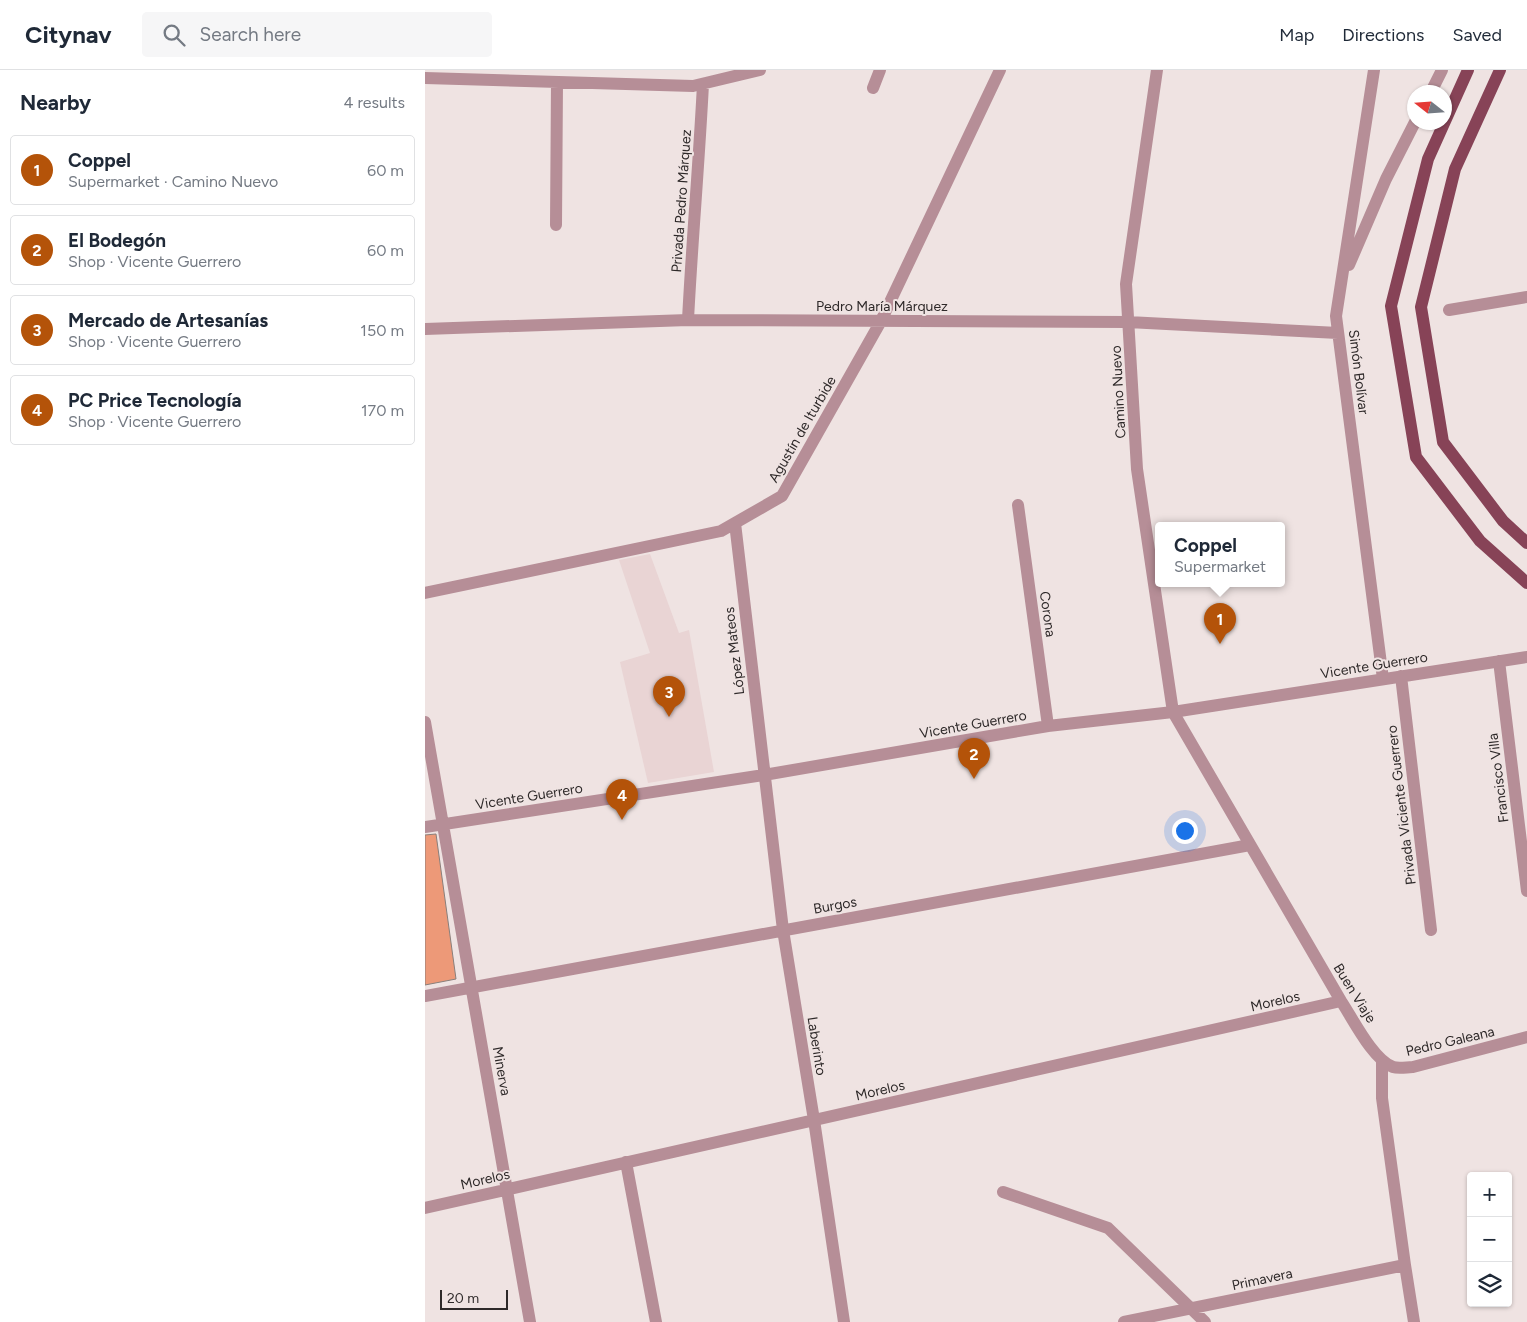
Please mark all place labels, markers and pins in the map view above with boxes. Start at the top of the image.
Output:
pin: 1 [1204,603,1236,644]
pin: 3 [653,676,685,717]
pin: 2 [958,738,990,779]
pin: 4 [606,779,638,820]

